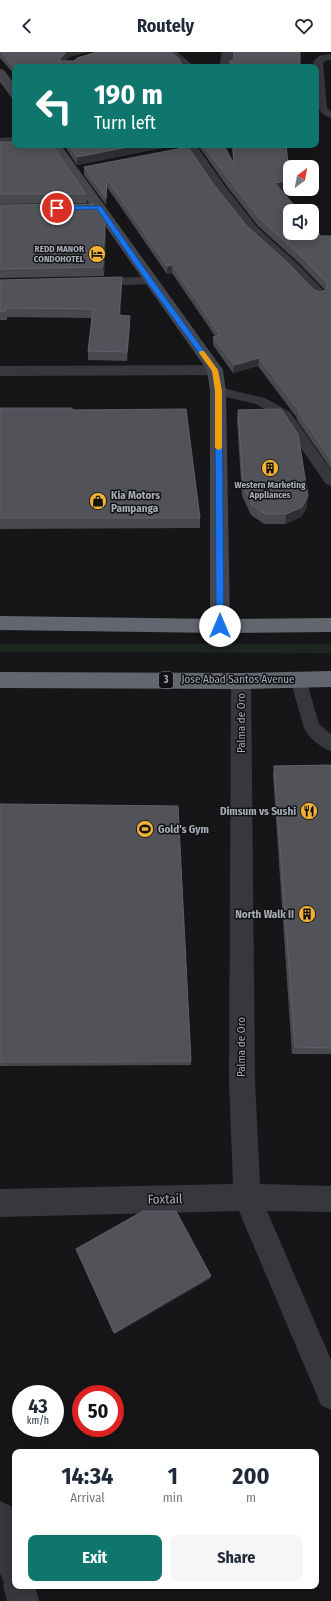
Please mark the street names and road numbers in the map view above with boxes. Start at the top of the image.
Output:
road number: 3 [159,672,173,688]
street label: Jose Abad Santos Avenue [181,673,295,686]
street label: Palma de Oro [235,693,248,753]
street label: Palma de Oro [235,1017,248,1077]
street label: Foxtail [147,1191,183,1207]

